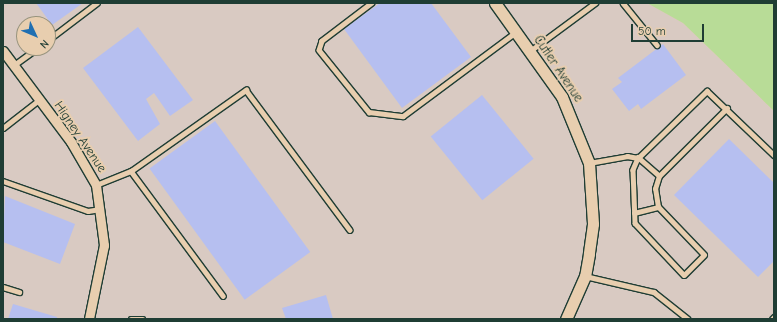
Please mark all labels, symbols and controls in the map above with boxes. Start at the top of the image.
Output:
north arrow [16,16,56,56]
scale bar [633,16,706,42]
text: 50 m [638,24,666,38]
street label: Cutler Avenue [530,33,586,105]
text: N [37,37,51,51]
street label: Higney Avenue [50,98,110,176]

